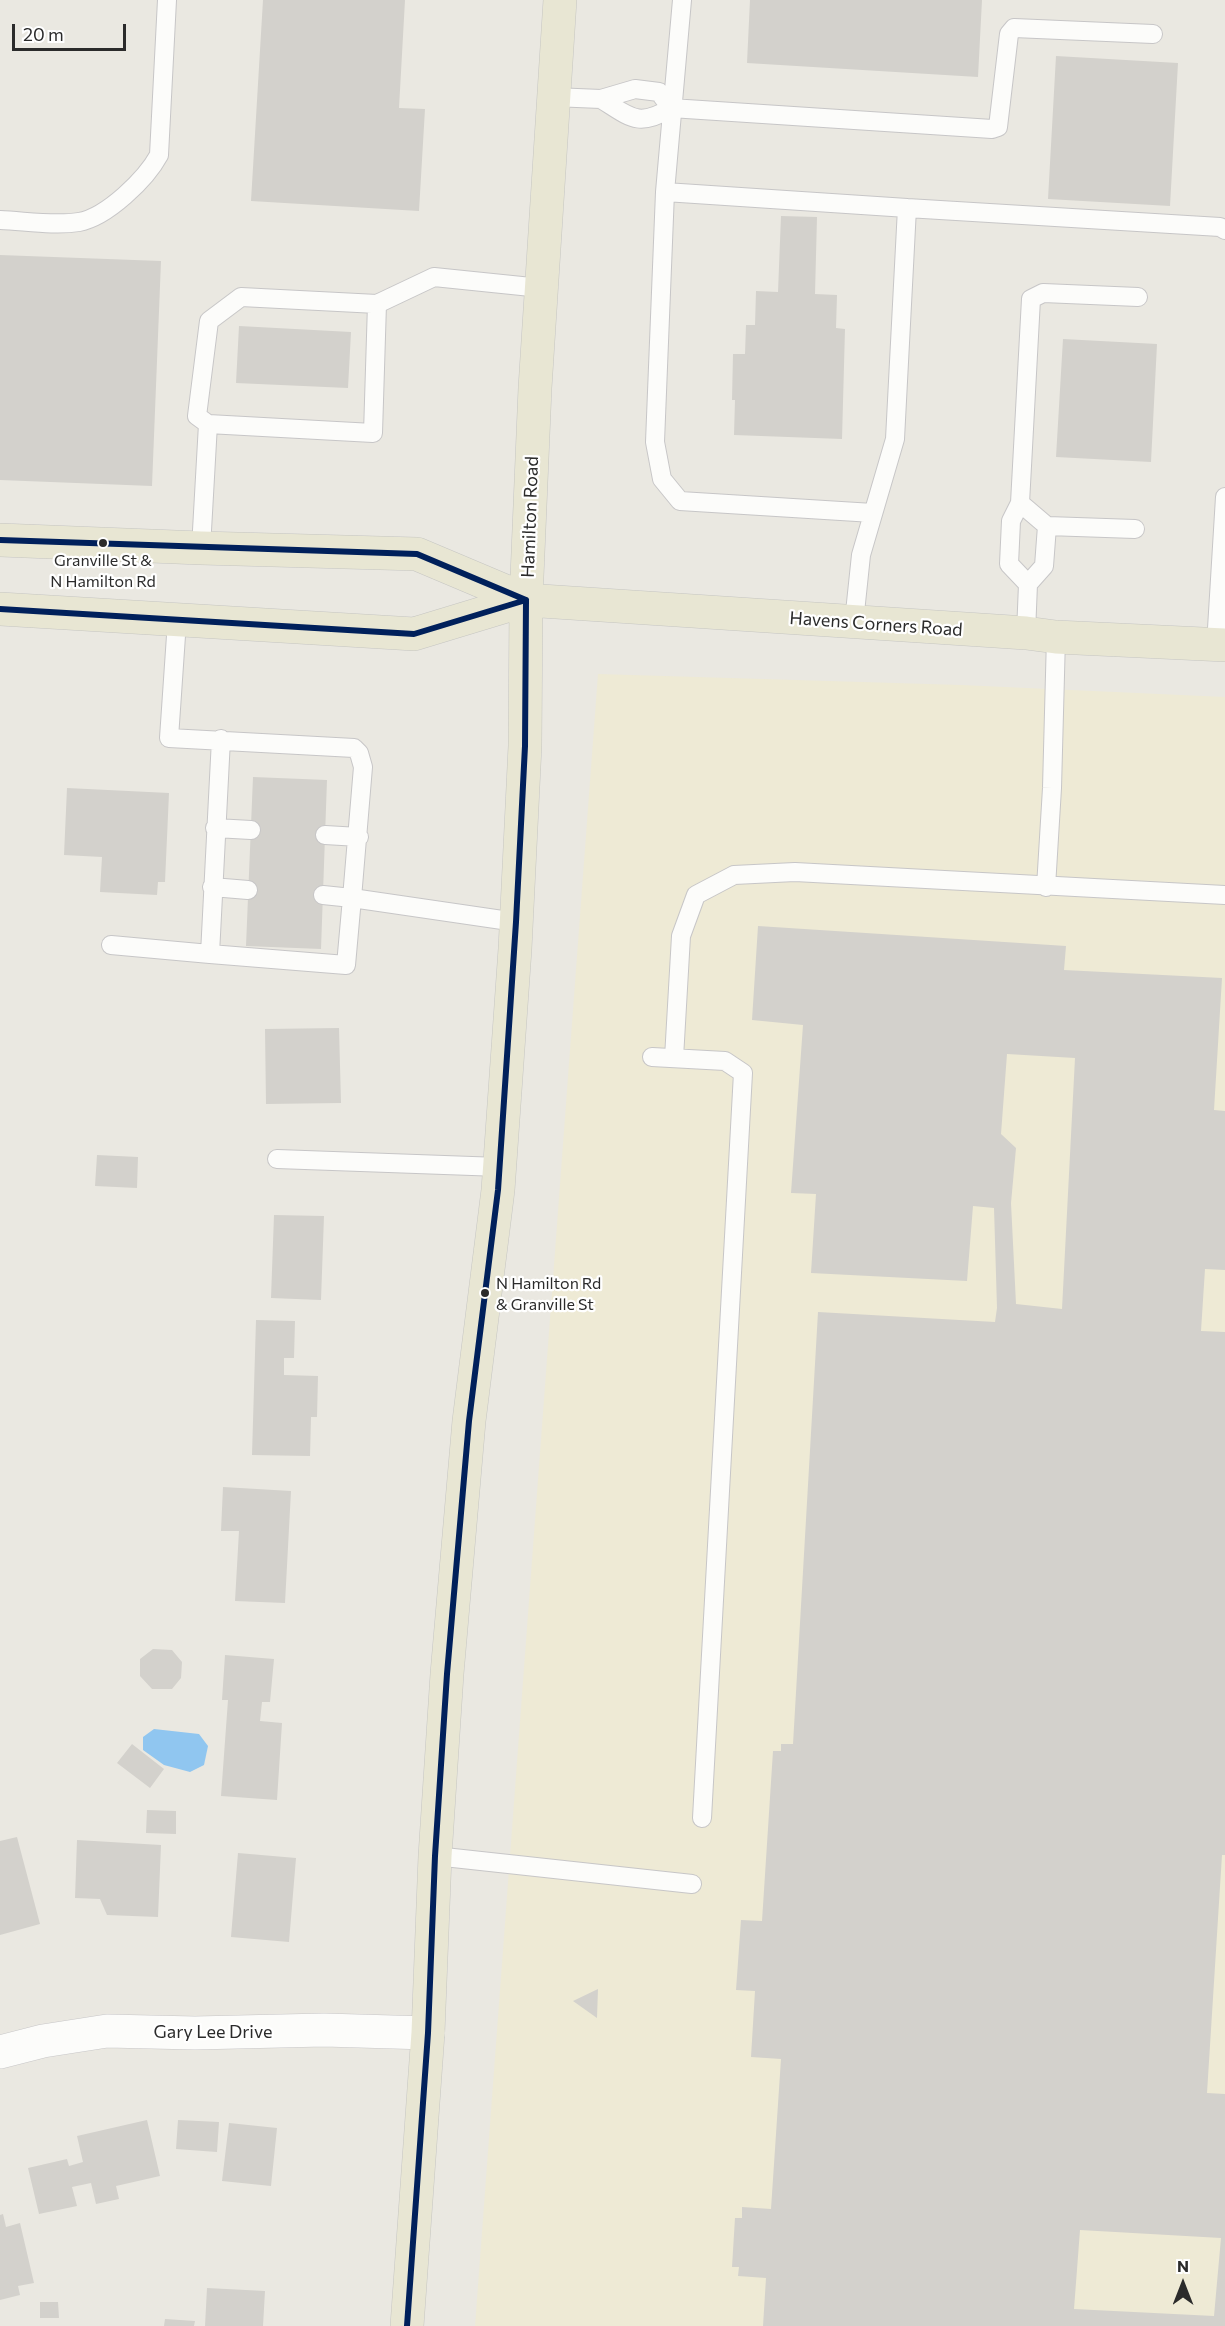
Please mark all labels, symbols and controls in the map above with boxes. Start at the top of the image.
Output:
scale bar [15,12,129,50]
text: 20 m [23,23,64,45]
street label: Hamilton Road [517,456,543,578]
marker: Granville St & N Hamilton Rd [97,537,109,549]
place label: Granville St & N Hamilton Rd [50,551,156,589]
street label: Havens Corners Road [789,607,963,641]
place label: N Hamilton Rd & Granville St [496,1274,601,1312]
marker: N Hamilton Rd & Granville St [479,1287,491,1299]
street label: Gary Lee Drive [154,2021,272,2043]
north arrow [1153,2254,1213,2314]
text: N [1177,2256,1189,2275]

